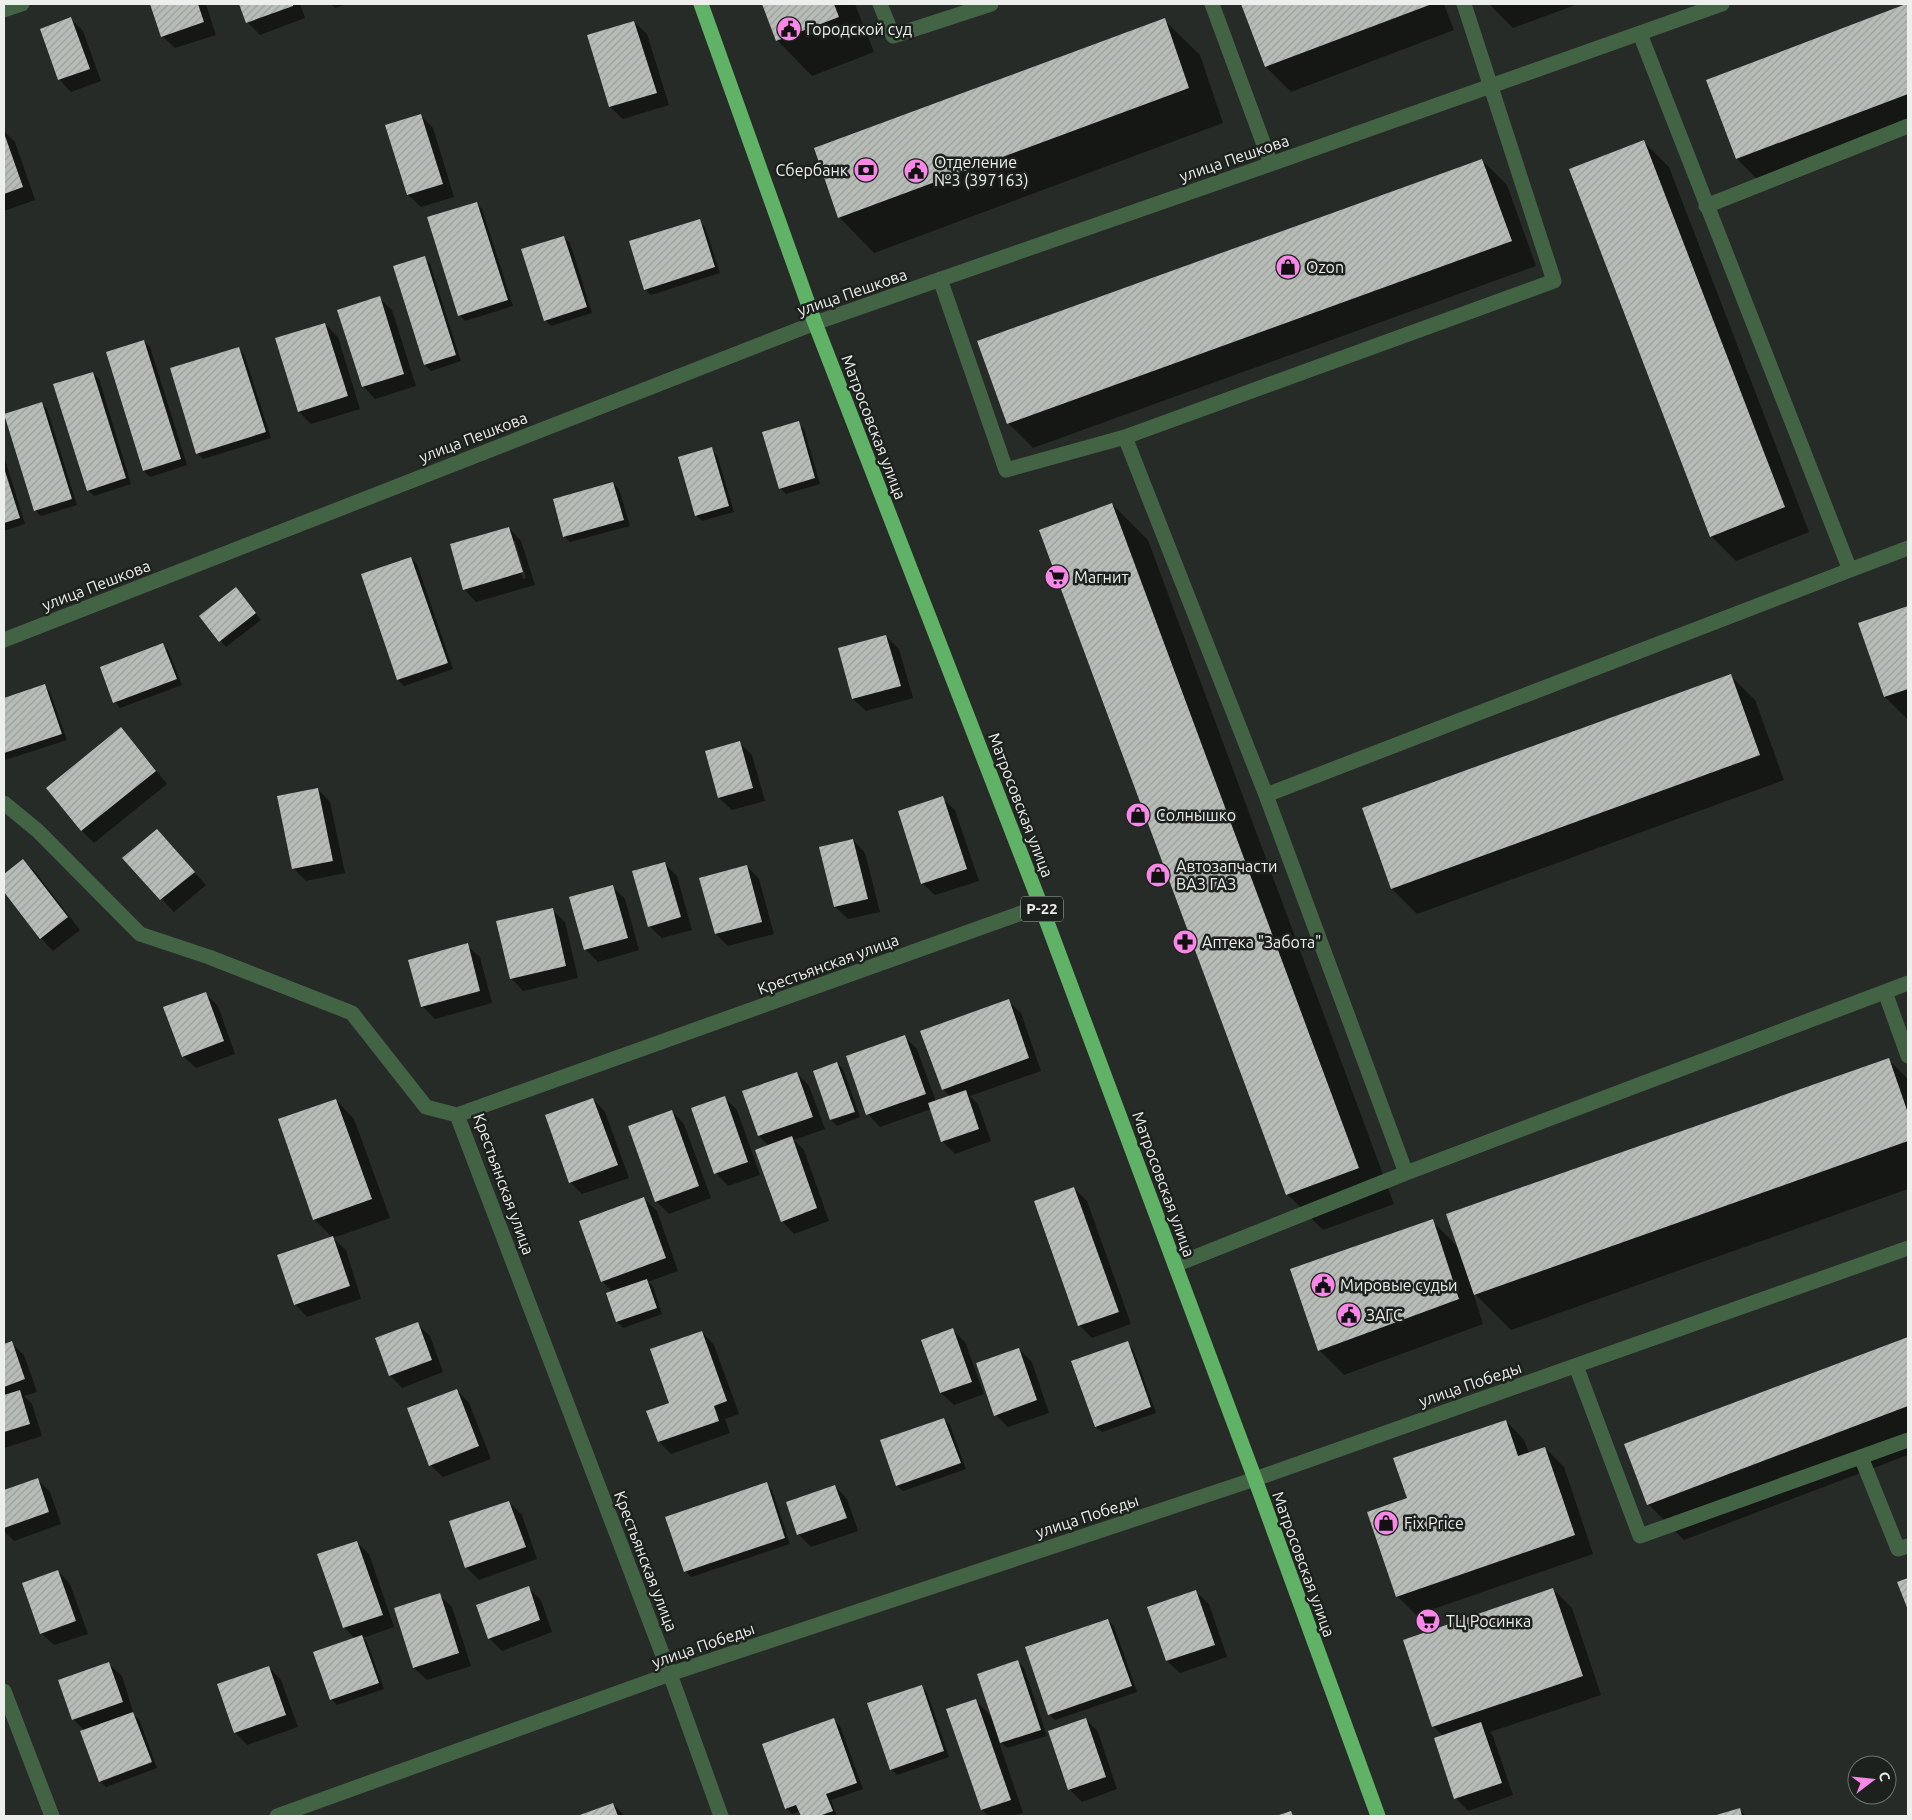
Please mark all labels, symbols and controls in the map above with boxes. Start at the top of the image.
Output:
public building icon: Городской суд [776,16,802,42]
place label: Городской суд [806,20,912,38]
street label: улица Пешкова [1177,131,1291,185]
place label: Отделение №3 (397163) [934,153,1029,190]
bank icon: Сбербанк [853,157,879,183]
public building icon: Отделение №3 (397163) [903,158,929,184]
place label: Сбербанк [775,161,848,179]
shop icon: Ozon [1275,254,1301,280]
place label: Ozon [1306,258,1344,276]
street label: улица Пешкова [795,265,909,319]
street label: Матросовская улица [838,352,910,502]
street label: улица Пешкова [416,408,530,466]
street label: улица Пешкова [39,556,153,614]
supermarket icon: Магнит [1044,564,1070,590]
place label: Магнит [1074,568,1129,586]
street label: Матросовская улица [985,730,1057,880]
shop icon: Солнышко [1125,802,1151,828]
place label: Солнышко [1156,806,1236,824]
place label: Автозапчасти ВАЗ ГАЗ [1176,857,1277,893]
shop icon: Автозапчасти ВАЗ ГАЗ [1145,862,1171,888]
road number: Р-22 [1021,896,1063,922]
pharmacy icon: Аптека "Забота" [1172,929,1198,955]
street label: Крестьянская улица [755,930,901,998]
place label: Аптека "Забота" [1202,933,1321,951]
street label: Матросовская улица [1129,1109,1199,1259]
street label: Крестьянская улица [470,1111,538,1257]
public building icon: Мировые судьи [1310,1272,1336,1298]
place label: Мировые судьи [1340,1276,1458,1294]
public building icon: ЗАГС [1336,1302,1362,1328]
place label: ЗАГС [1366,1306,1403,1324]
street label: улица Победы [1416,1358,1524,1410]
street label: Крестьянская улица [611,1488,681,1634]
street label: Матросовская улица [1269,1489,1339,1639]
street label: улица Победы [1033,1491,1141,1541]
shop icon: Fix Price [1373,1510,1399,1536]
place label: Fix Price [1404,1514,1464,1532]
supermarket icon: ТЦ Росинка [1415,1608,1441,1634]
place label: ТЦ Росинка [1446,1612,1531,1630]
street label: улица Победы [649,1619,757,1671]
north arrow [1847,1755,1897,1805]
text: С [1876,1770,1893,1783]

